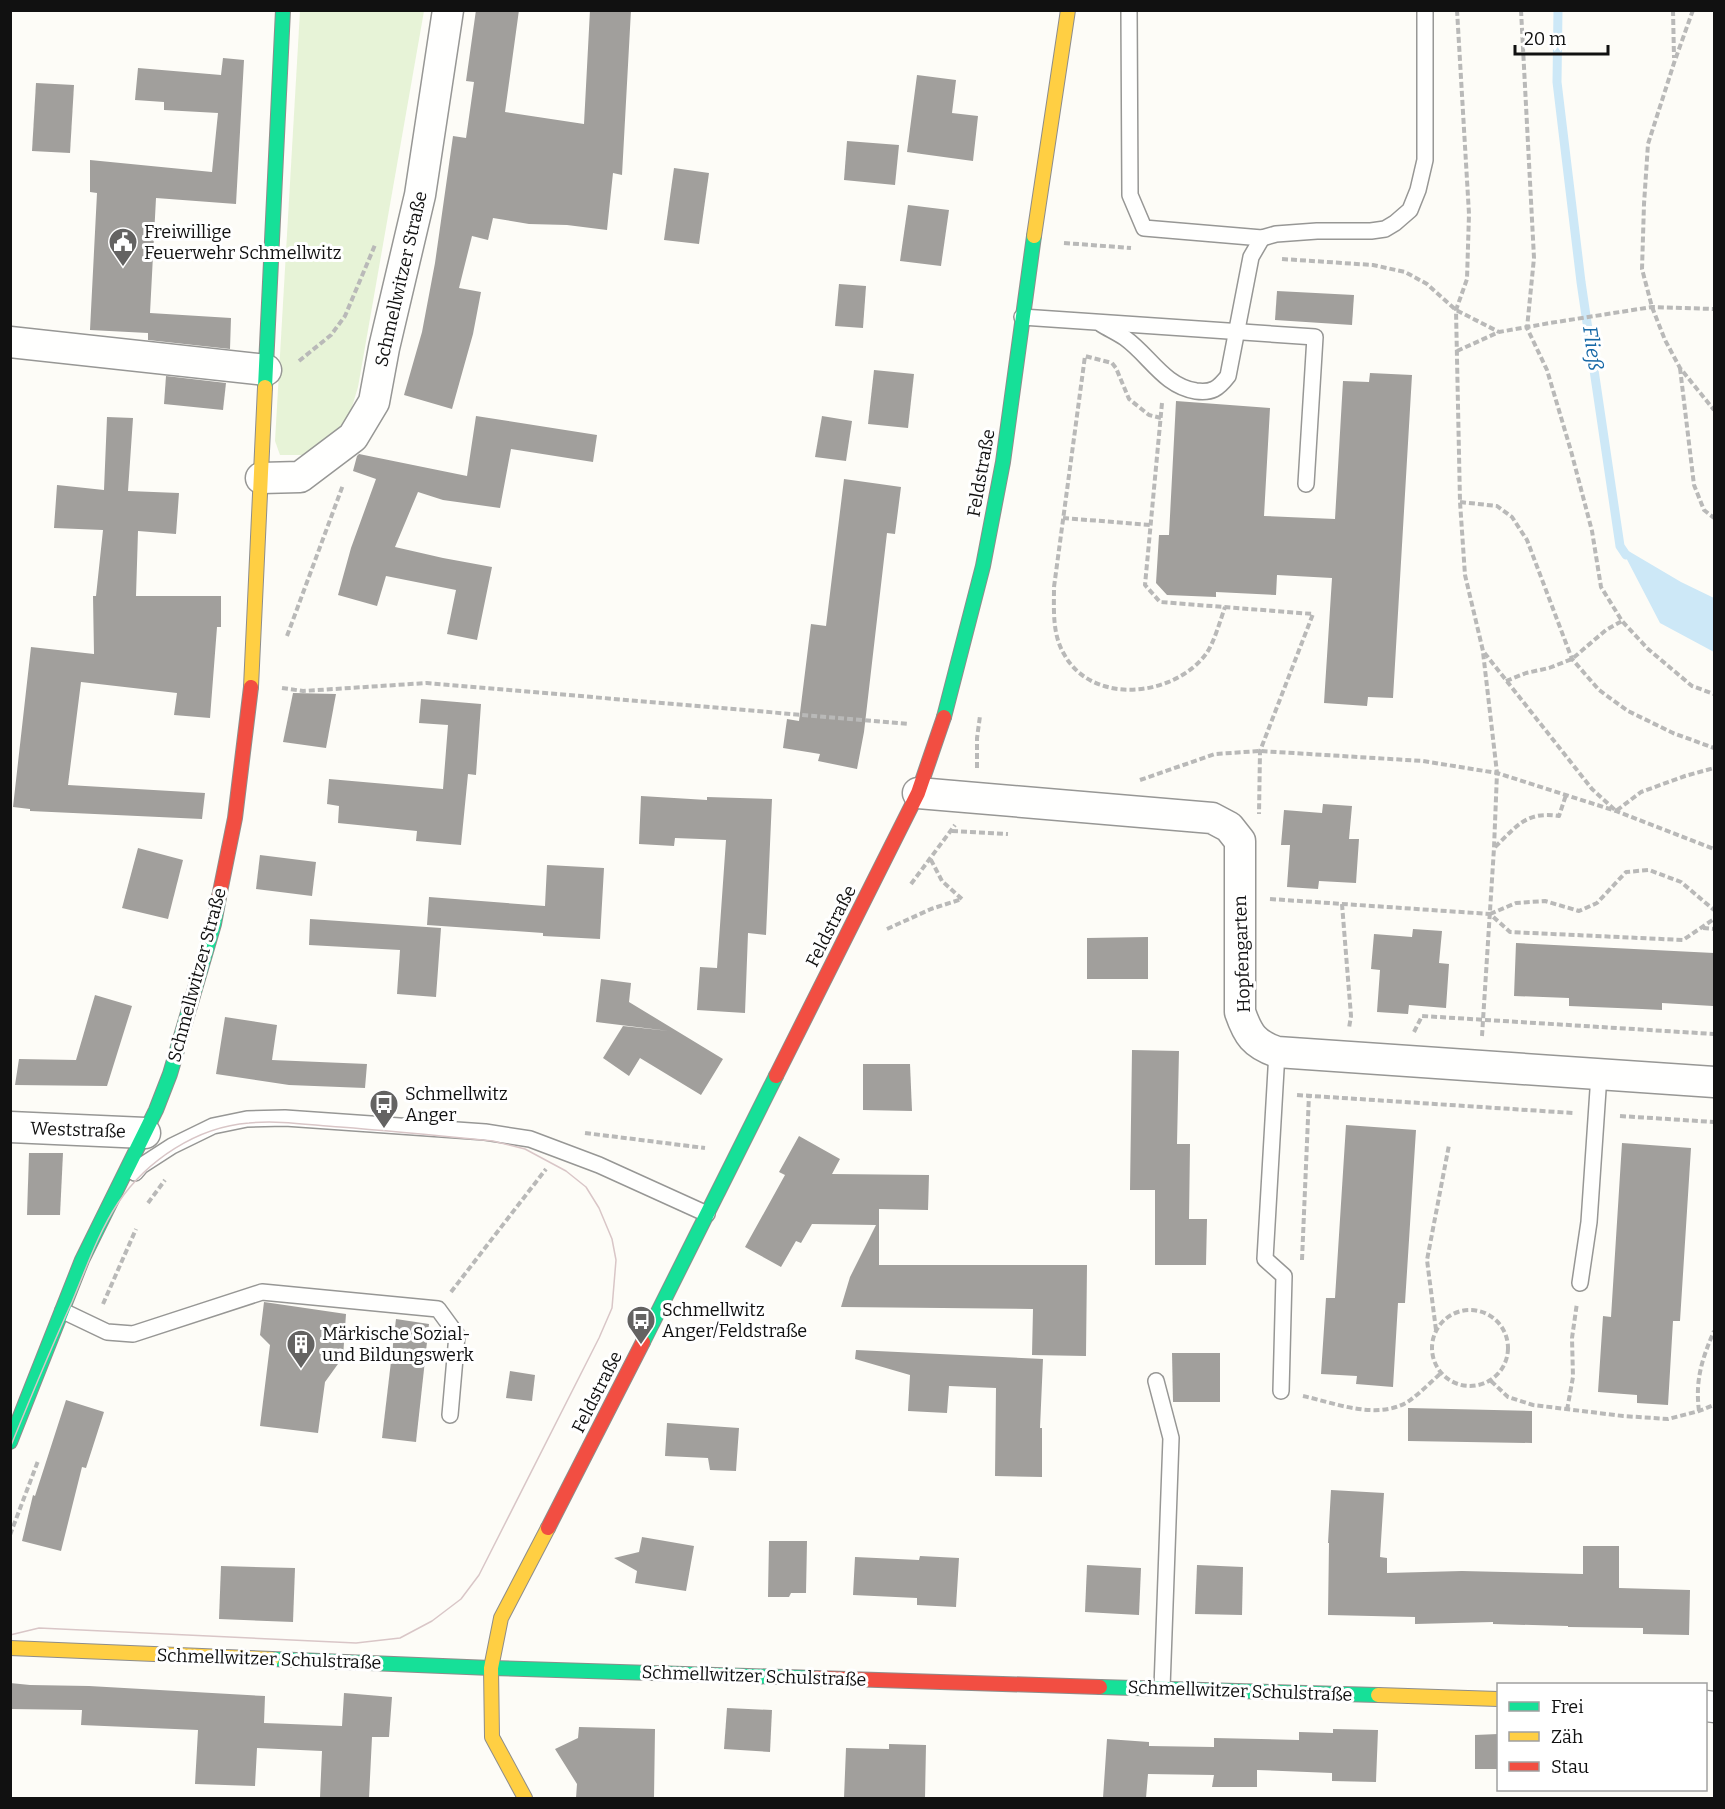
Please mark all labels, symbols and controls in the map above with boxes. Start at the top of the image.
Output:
scale bar [1515,18,1608,56]
text: 20 m [1524,28,1566,50]
street label: Schmellwitzer Straße [370,189,432,369]
place label: Freiwillige Feuerwehr Schmellwitz [144,221,341,264]
public building icon: Freiwillige Feuerwehr Schmellwitz [107,226,139,268]
water label: Fließ [1578,324,1608,372]
street label: Feldstraße [962,427,1000,519]
street label: Feldstraße [801,881,861,971]
street label: Schmellwitzer Straße [163,885,231,1065]
street label: Hopfengarten [1229,894,1255,1013]
place label: Schmellwitz Anger [405,1083,508,1126]
bus stop icon: Schmellwitz Anger [368,1088,400,1130]
street label: Weststraße [30,1117,126,1143]
place label: Schmellwitz Anger/Feldstraße [662,1299,807,1342]
bus stop icon: Schmellwitz Anger/Feldstraße [625,1304,657,1346]
place label: Märkische Sozial- und Bildungswerk [322,1323,475,1366]
building icon: Märkische Sozial- und Bildungswerk [285,1328,317,1370]
street label: Feldstraße [567,1347,627,1437]
street label: Schmellwitzer Schulstraße [156,1644,382,1674]
street label: Schmellwitzer Schulstraße [641,1661,867,1691]
street label: Schmellwitzer Schulstraße [1127,1676,1353,1706]
legend [1497,1683,1707,1791]
text: Frei [1551,1696,1584,1718]
text: Zäh [1551,1726,1583,1748]
text: Stau [1551,1756,1589,1778]

